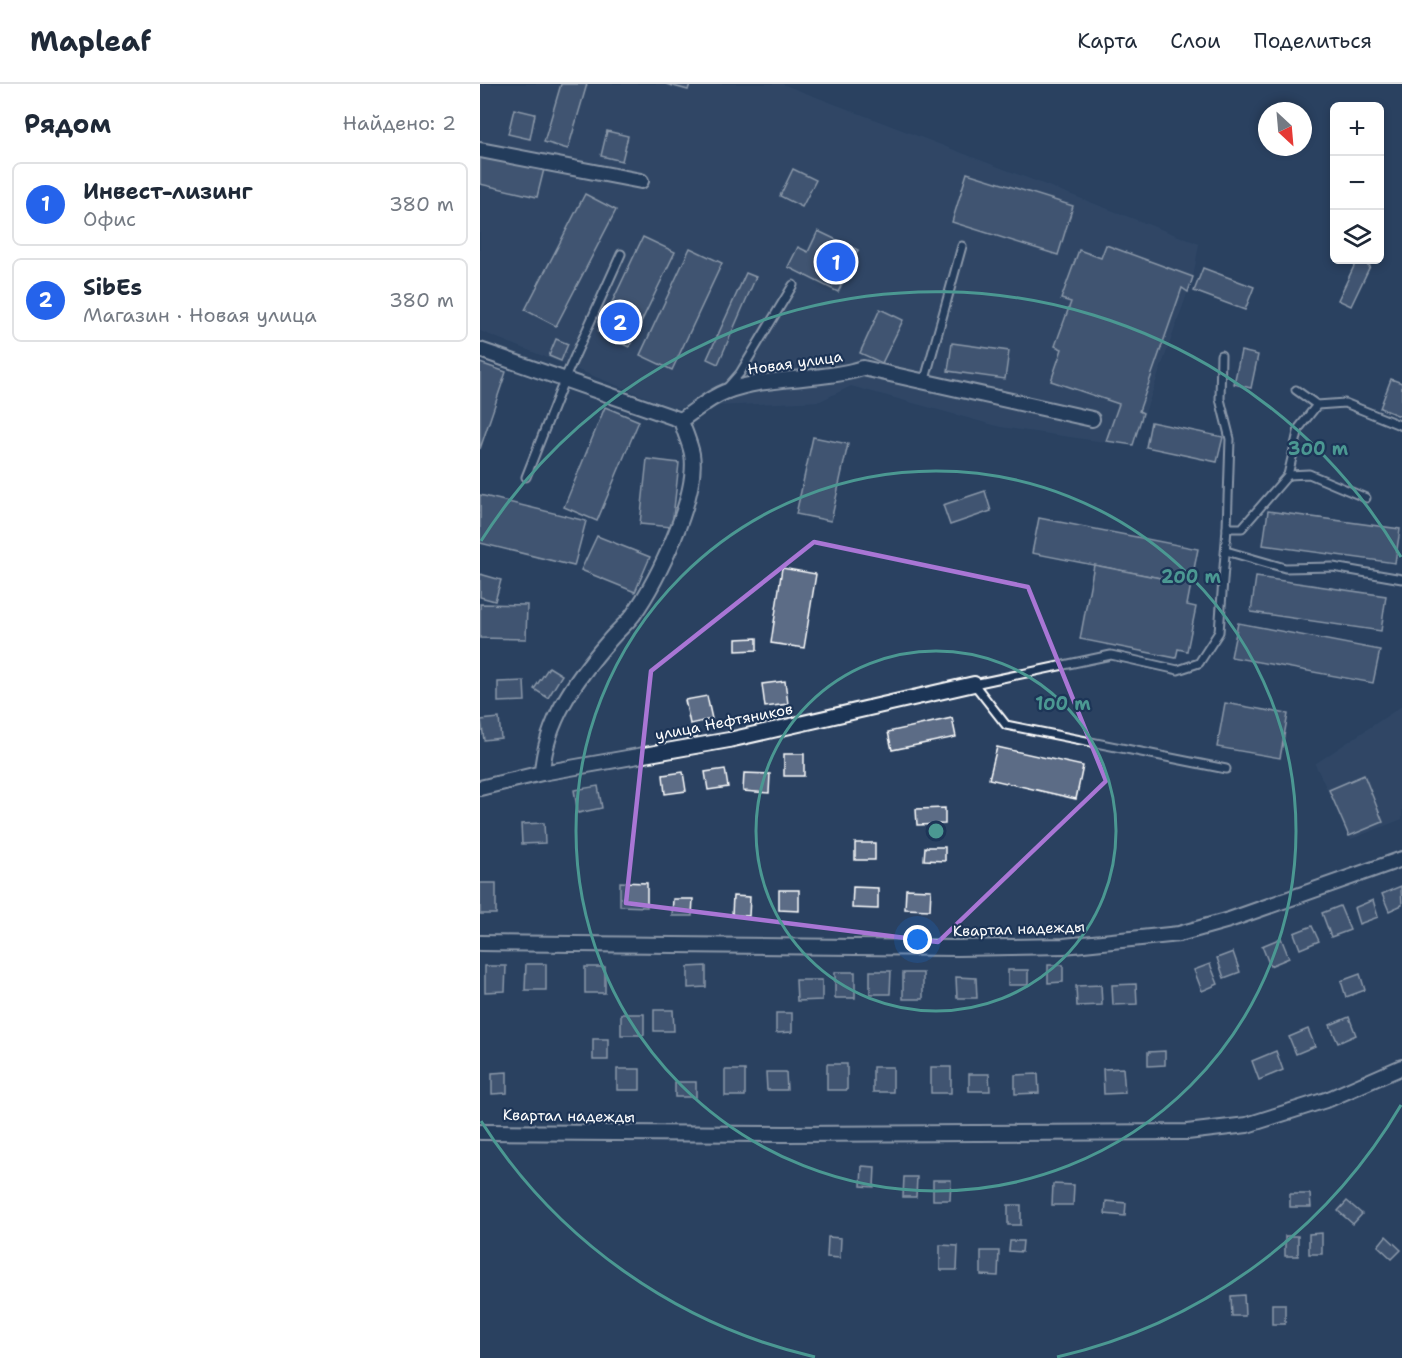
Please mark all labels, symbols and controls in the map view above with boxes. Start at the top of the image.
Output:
text: Mapleaf [30,22,151,60]
text: Карта [1077,27,1137,55]
text: Слои [1170,27,1221,55]
text: Поделиться [1254,27,1372,55]
north arrow [1258,102,1312,156]
map controls [1330,102,1384,264]
button: + [1330,102,1384,156]
text: Рядом [24,106,111,141]
text: Найдено: 2 [343,110,456,136]
button: − [1330,156,1384,210]
text: Инвест-лизинг [83,177,253,206]
text: 1 [41,191,50,217]
text: 380 m [389,191,454,217]
text: Офис [83,206,136,232]
button: layers [1330,210,1384,264]
pin: 1 [816,240,856,285]
text: SibEs [83,273,142,302]
text: 2 [39,287,53,313]
text: 380 m [389,287,454,313]
pin: 2 [600,300,640,344]
text: Магазин · Новая улица [83,302,317,328]
street label: Новая улица [746,346,844,380]
text: 300 m [1288,437,1349,461]
text: 200 m [1161,565,1222,589]
text: 100 m [1035,692,1091,716]
street label: улица Нефтяников [653,699,795,745]
centre of rings [926,821,946,841]
street label: Квартал надежды [953,917,1085,941]
your location [903,925,932,954]
street label: Квартал надежды [503,1105,635,1127]

